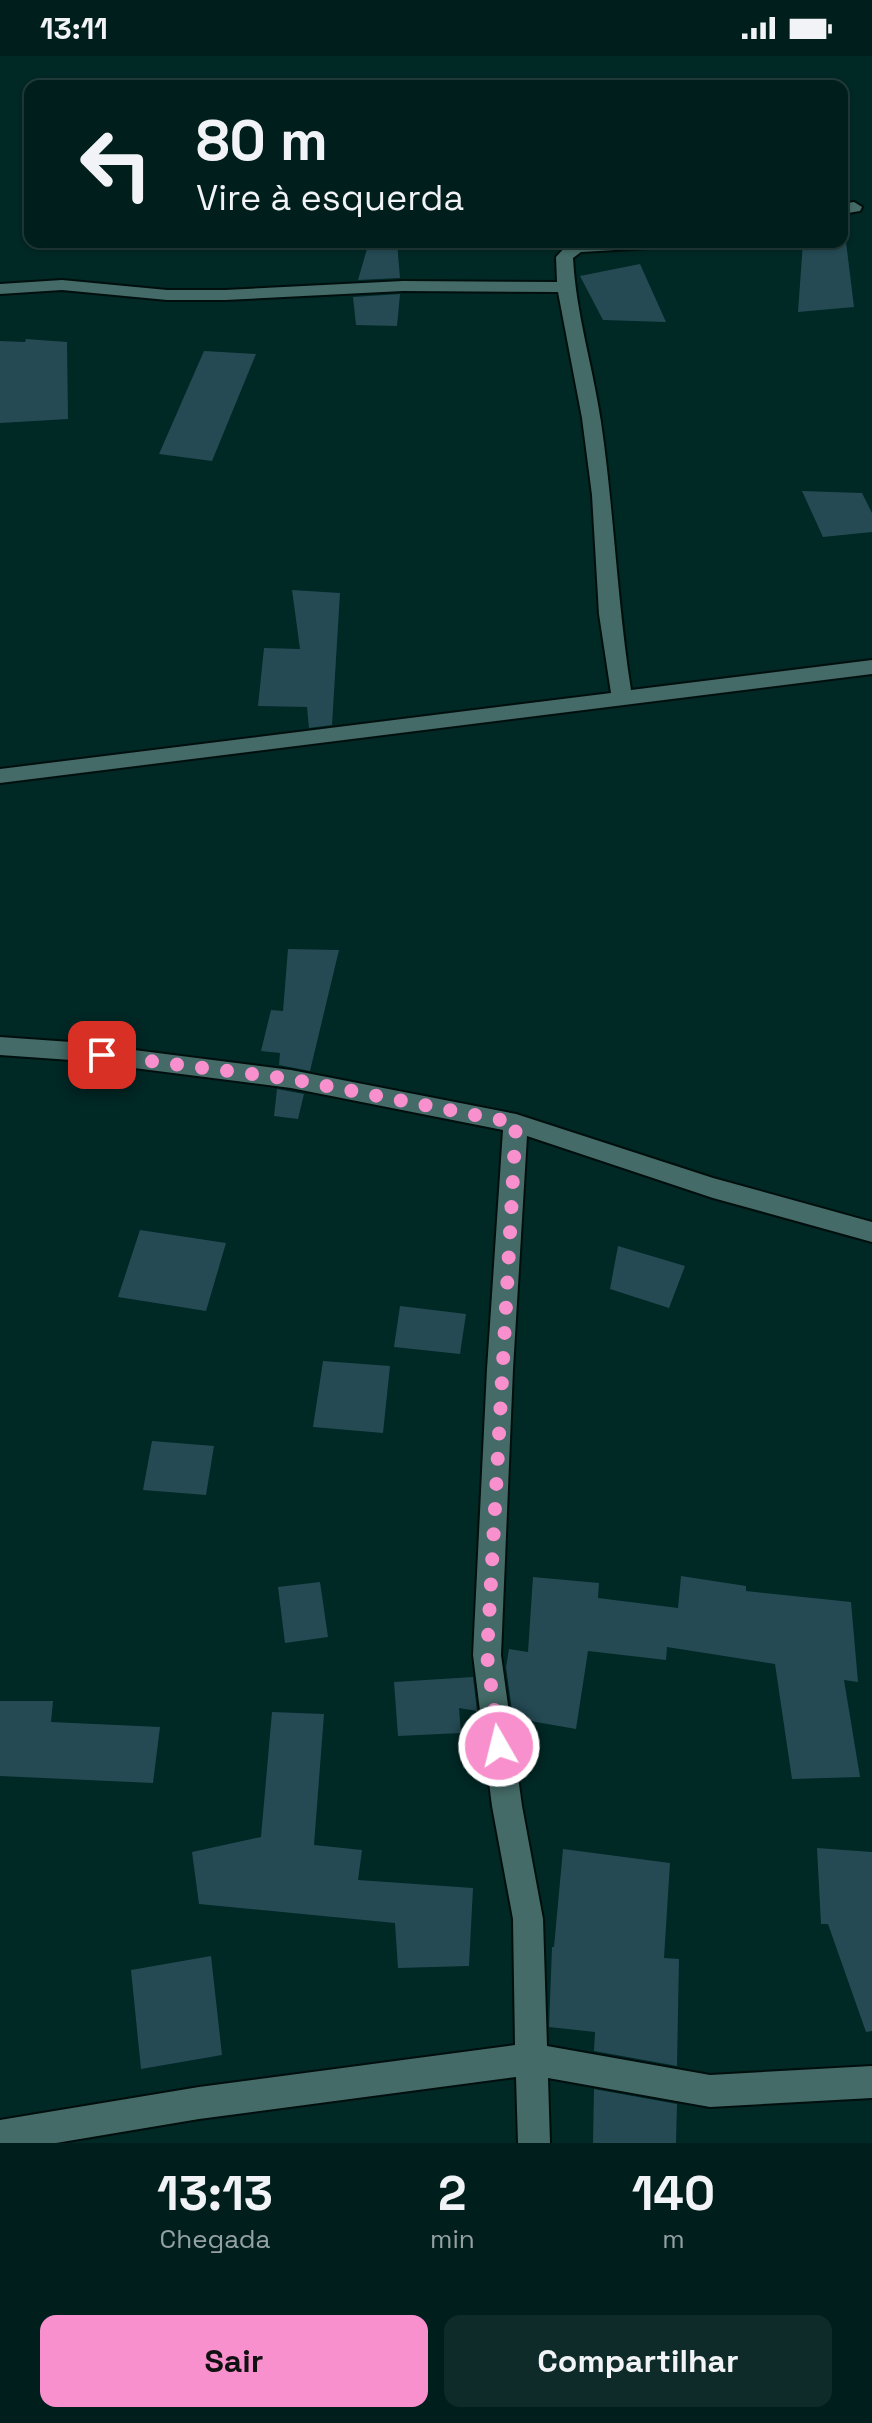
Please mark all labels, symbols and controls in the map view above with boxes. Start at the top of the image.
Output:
text: 13:11 [40,9,108,48]
text: 80 m [196,105,328,176]
icon: left [64,112,168,216]
text: Vire à esquerda [196,175,464,221]
pin [68,1021,136,1089]
icon: arrive [80,1033,124,1077]
position arrow [457,1704,541,1788]
text: 13:13 [157,2163,273,2224]
text: 2 [438,2163,467,2224]
text: 140 [632,2163,715,2224]
text: Chegada [160,2222,271,2256]
text: min [430,2222,475,2256]
text: m [662,2222,685,2256]
button: Sair [40,2315,428,2407]
button: Compartilhar [444,2315,832,2407]

